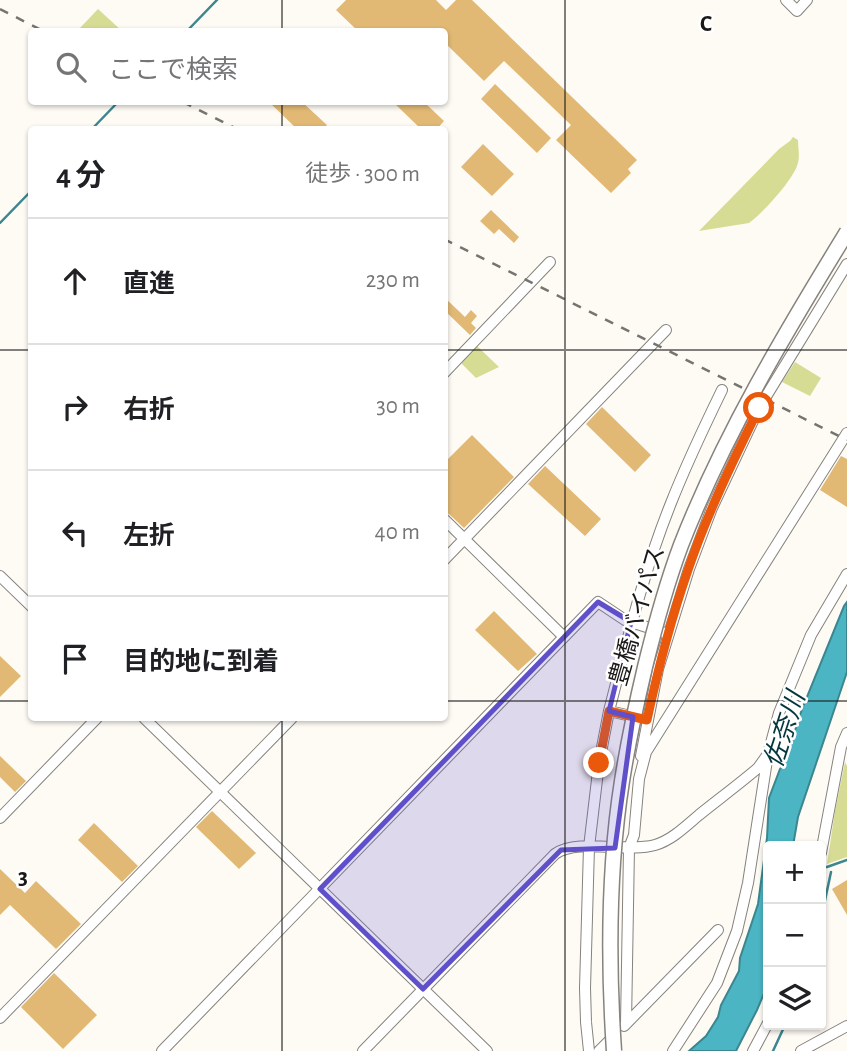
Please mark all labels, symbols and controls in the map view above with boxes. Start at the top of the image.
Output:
text: C [700,13,712,36]
search box [28,28,448,105]
icon: search [52,48,90,86]
text: ここで検索 [108,57,238,83]
text: 4 分 [56,161,106,191]
text: 徒歩 · 300 m [305,163,420,186]
icon: ahead [56,262,94,300]
text: 230 m [366,269,420,292]
text: 直進 [123,271,175,297]
icon: right [56,388,94,426]
route start [743,392,774,423]
text: 30 m [376,395,420,418]
text: 右折 [123,397,175,423]
icon: left [56,514,94,552]
text: 40 m [375,521,420,544]
text: 左折 [123,523,175,549]
street label: 豊橋バイパス [605,543,669,688]
icon: arrive [56,640,94,678]
text: 目的地に到着 [123,649,279,675]
water label: 佐奈川 [760,686,810,771]
route end [583,747,614,778]
map controls [763,841,826,1030]
button: + [763,841,826,904]
text: 3 [18,866,28,889]
button: − [763,904,826,967]
button: layers [763,967,826,1030]

